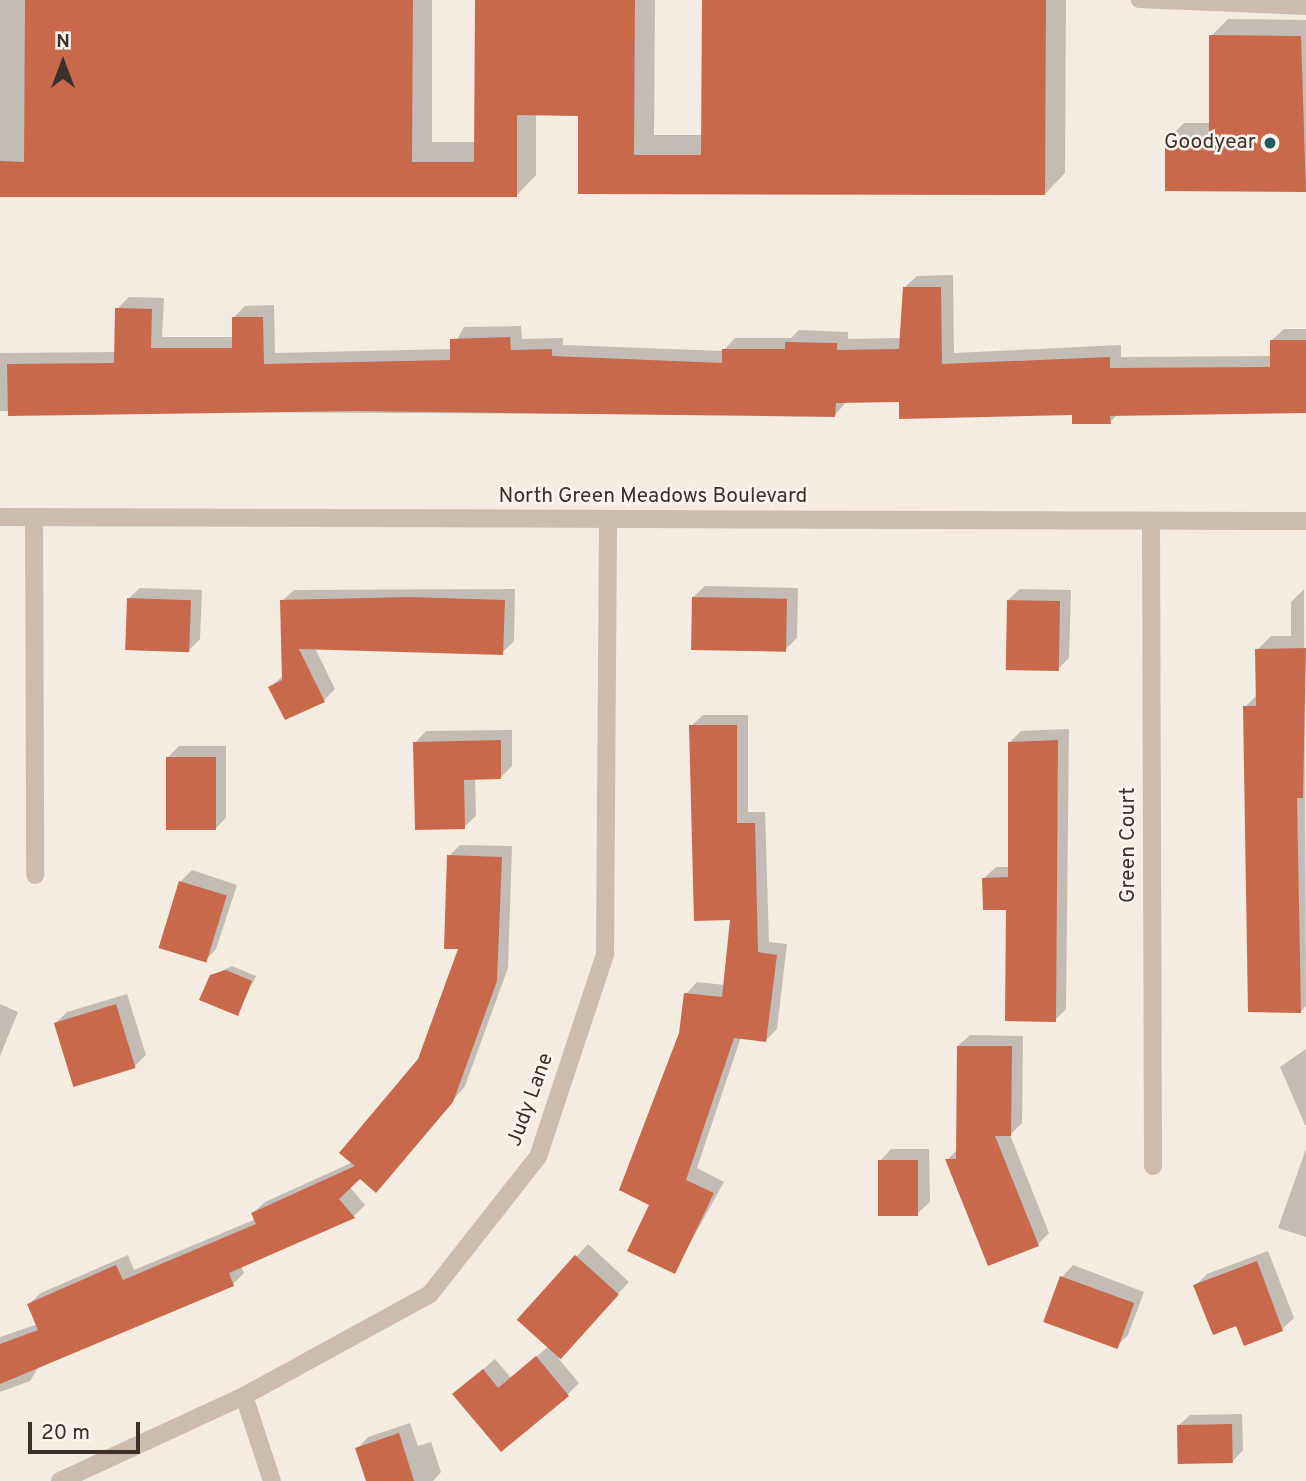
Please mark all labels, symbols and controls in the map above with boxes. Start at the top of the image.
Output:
north arrow [28,28,98,98]
text: N [56,30,70,54]
place label: Goodyear [1164,130,1256,156]
marker: Goodyear [1262,135,1278,151]
street label: North Green Meadows Boulevard [499,484,807,510]
street label: Green Court [1116,787,1142,903]
street label: Judy Lane [502,1050,560,1150]
scale bar [32,1408,144,1452]
text: 20 m [41,1420,90,1447]

